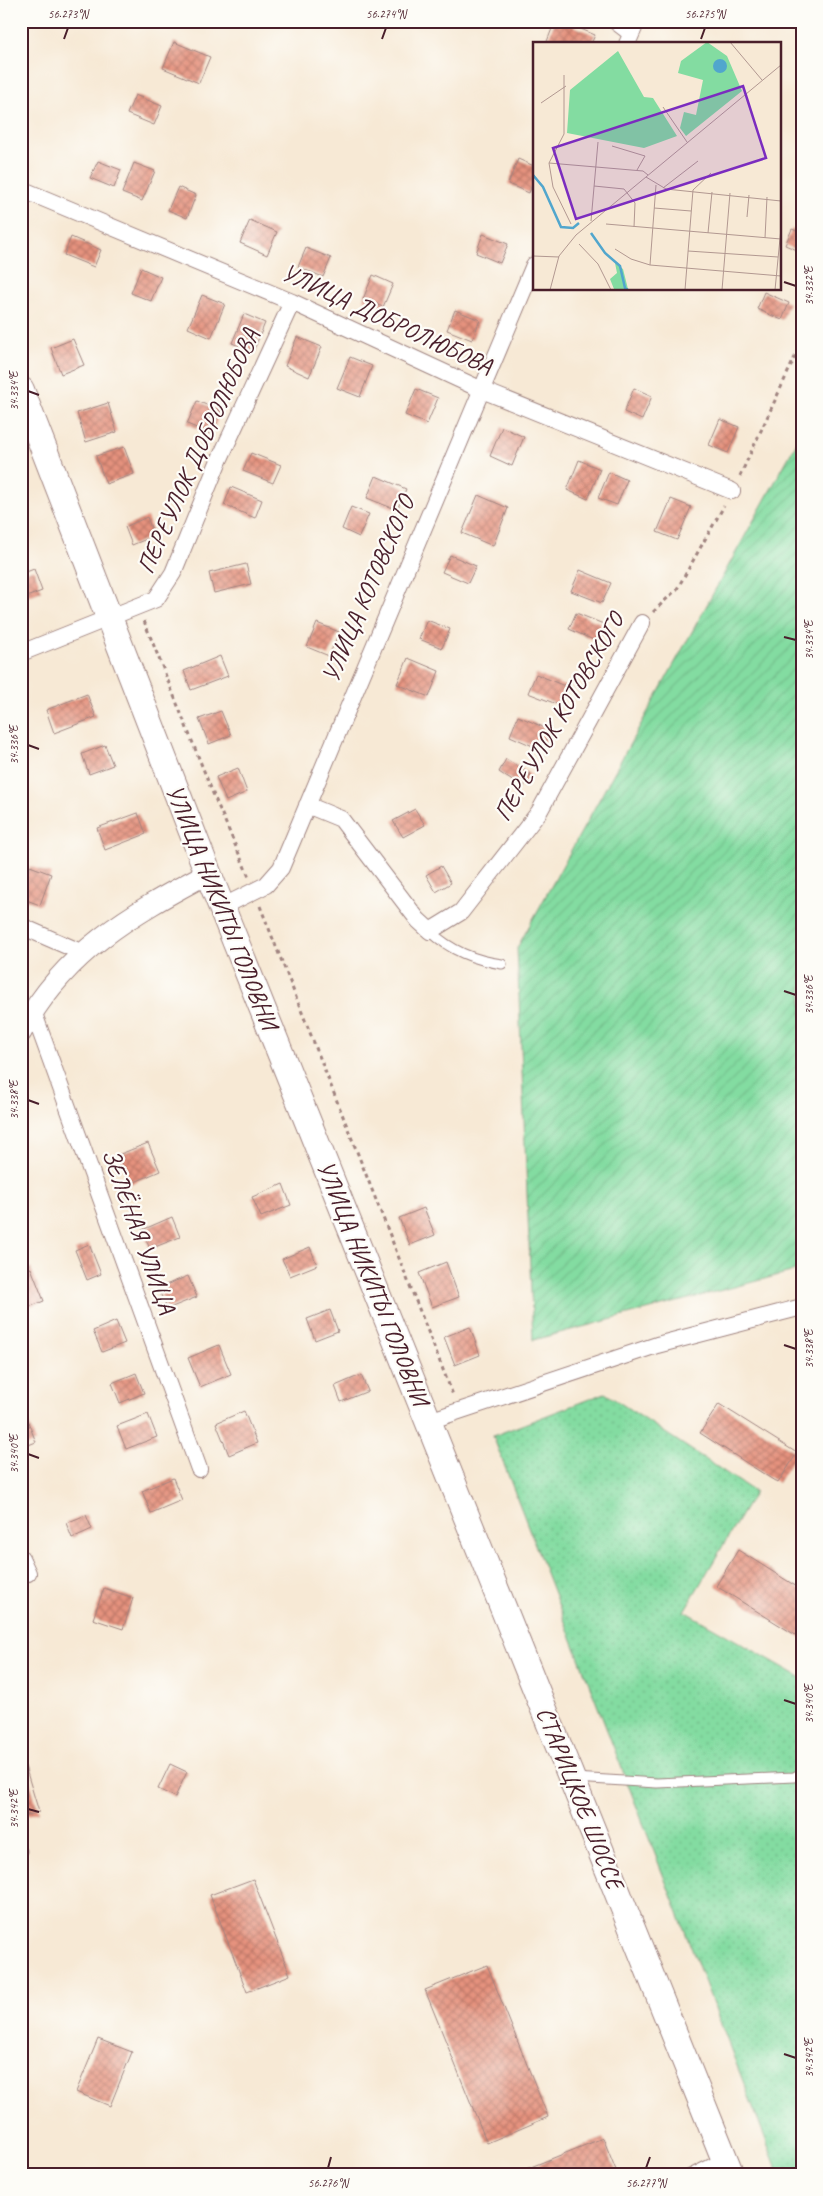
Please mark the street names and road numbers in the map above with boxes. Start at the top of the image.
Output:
street label: УЛИЦА ДОБРОЛЮБОВА [277,256,498,382]
street label: ПЕРЕУЛОК ДОБРОЛЮБОВА [129,323,267,579]
street label: УЛИЦА КОТОВСКОГО [314,489,423,687]
street label: ПЕРЕУЛОК КОТОВСКОГО [486,605,633,827]
street label: УЛИЦА НИКИТЫ ГОЛОВНИ [158,780,287,1038]
street label: ЗЕЛЁНАЯ УЛИЦА [94,1144,184,1318]
street label: УЛИЦА НИКИТЫ ГОЛОВНИ [309,1156,438,1414]
street label: СТАРИЦКОЕ ШОССЕ [529,1702,632,1897]

